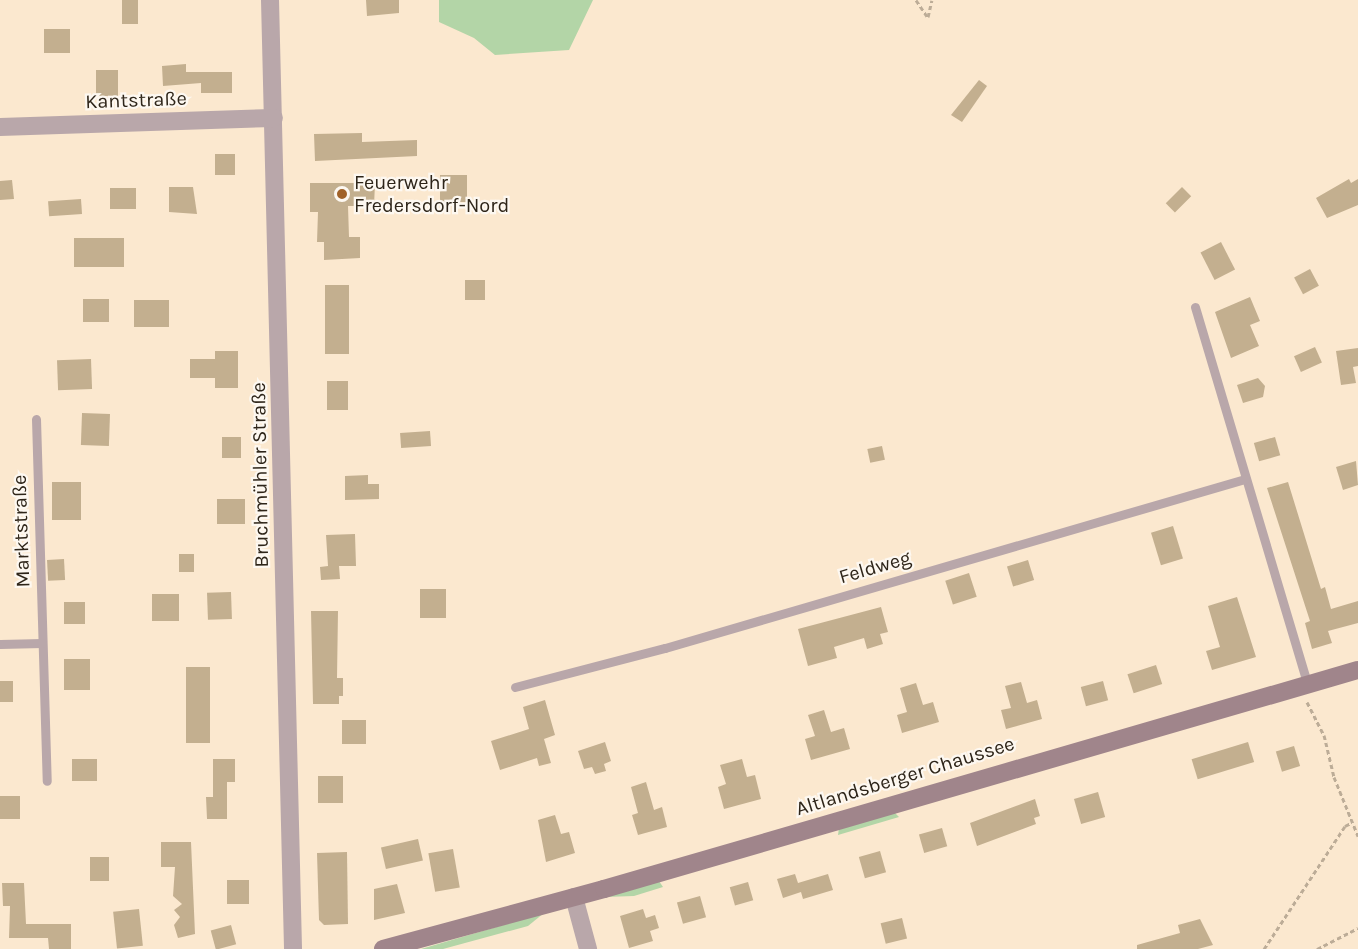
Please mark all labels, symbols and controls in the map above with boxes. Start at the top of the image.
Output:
street label: Kantstraße [85,86,187,114]
place label: Feuerwehr Fredersdorf-Nord [354,170,509,217]
marker: Feuerwehr Fredersdorf-Nord [335,187,349,201]
street label: Bruchmühler Straße [246,382,274,568]
street label: Marktstraße [7,474,35,588]
street label: Feldweg [836,545,914,589]
street label: Altlandsberger Chaussee [793,731,1017,821]

